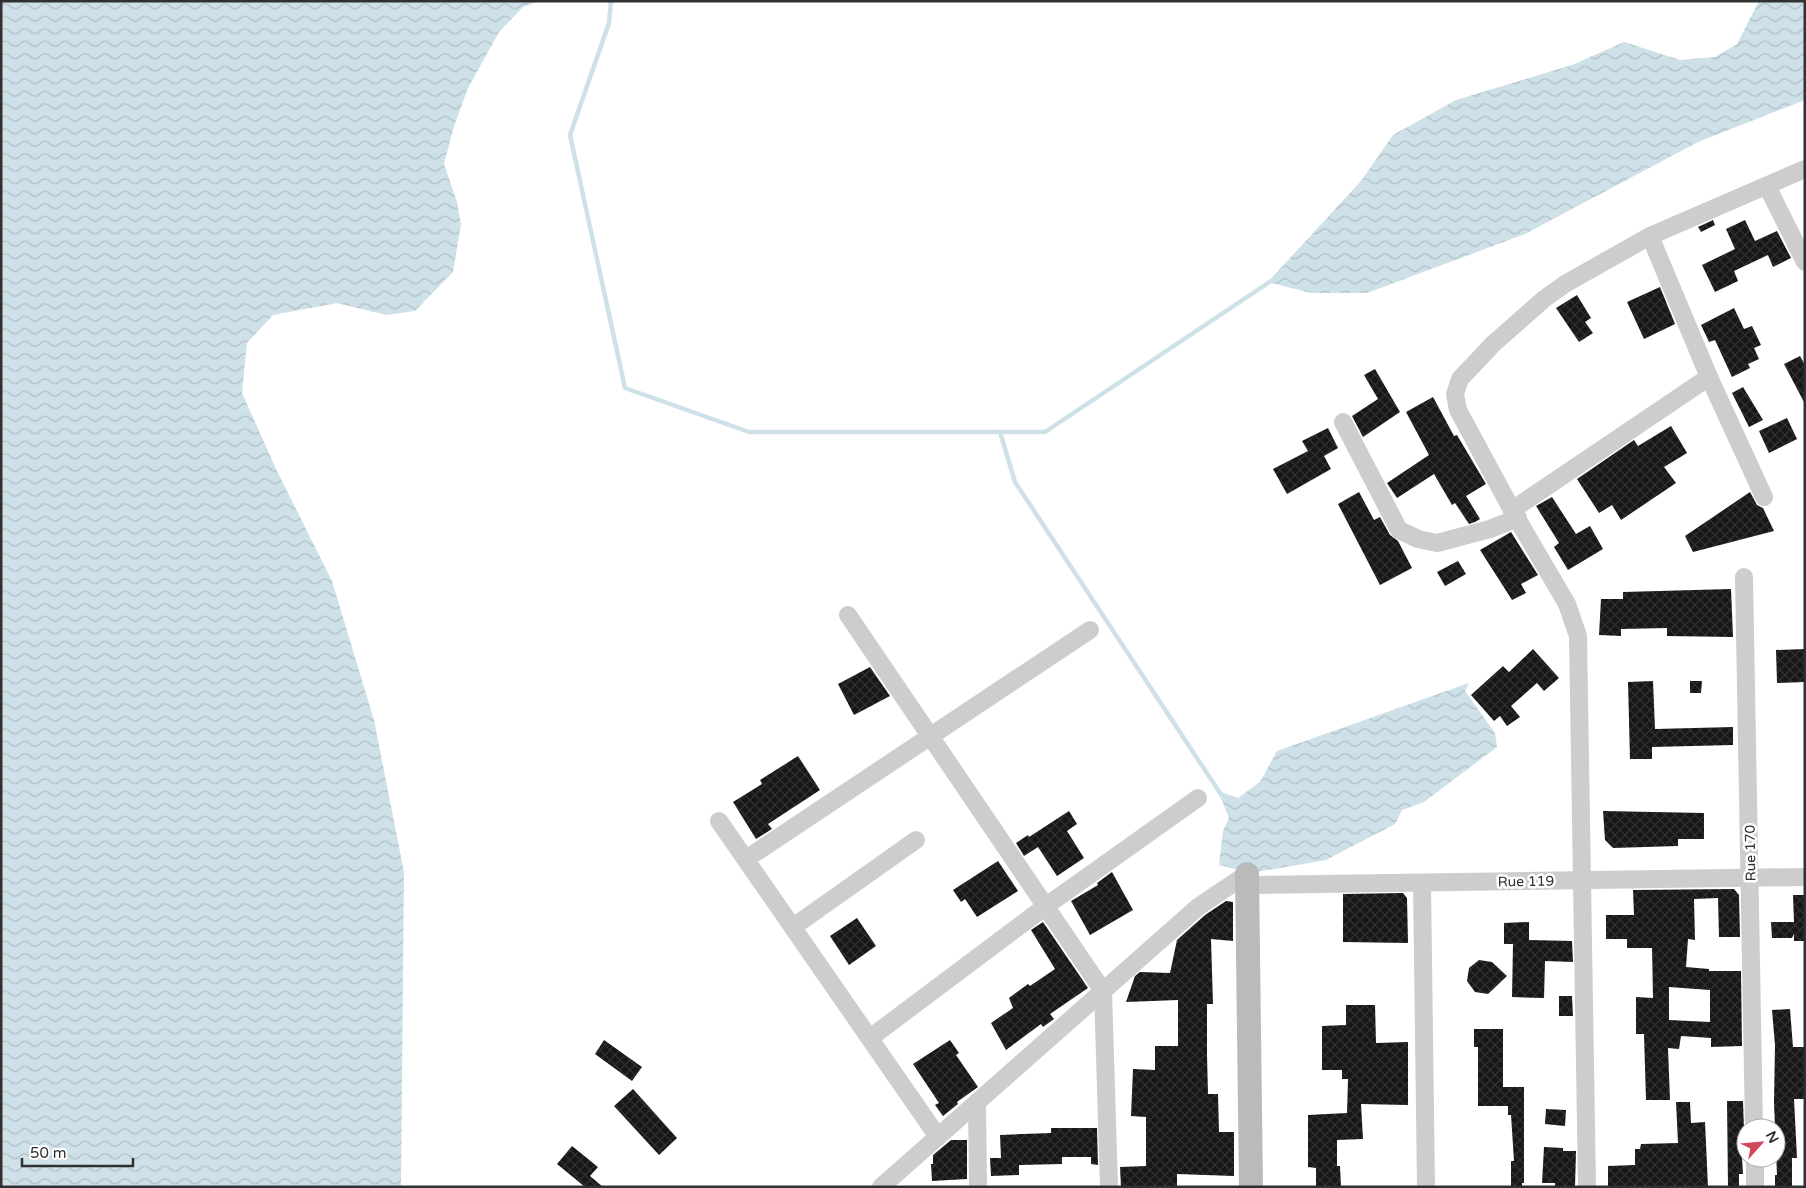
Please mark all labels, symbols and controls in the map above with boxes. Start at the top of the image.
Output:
street label: Rue 170 [1742,824,1759,881]
street label: Rue 119 [1498,873,1554,890]
north arrow [1736,1118,1786,1168]
text: N [1762,1128,1782,1146]
scale bar [22,1136,134,1168]
text: 50 m [30,1144,67,1162]

